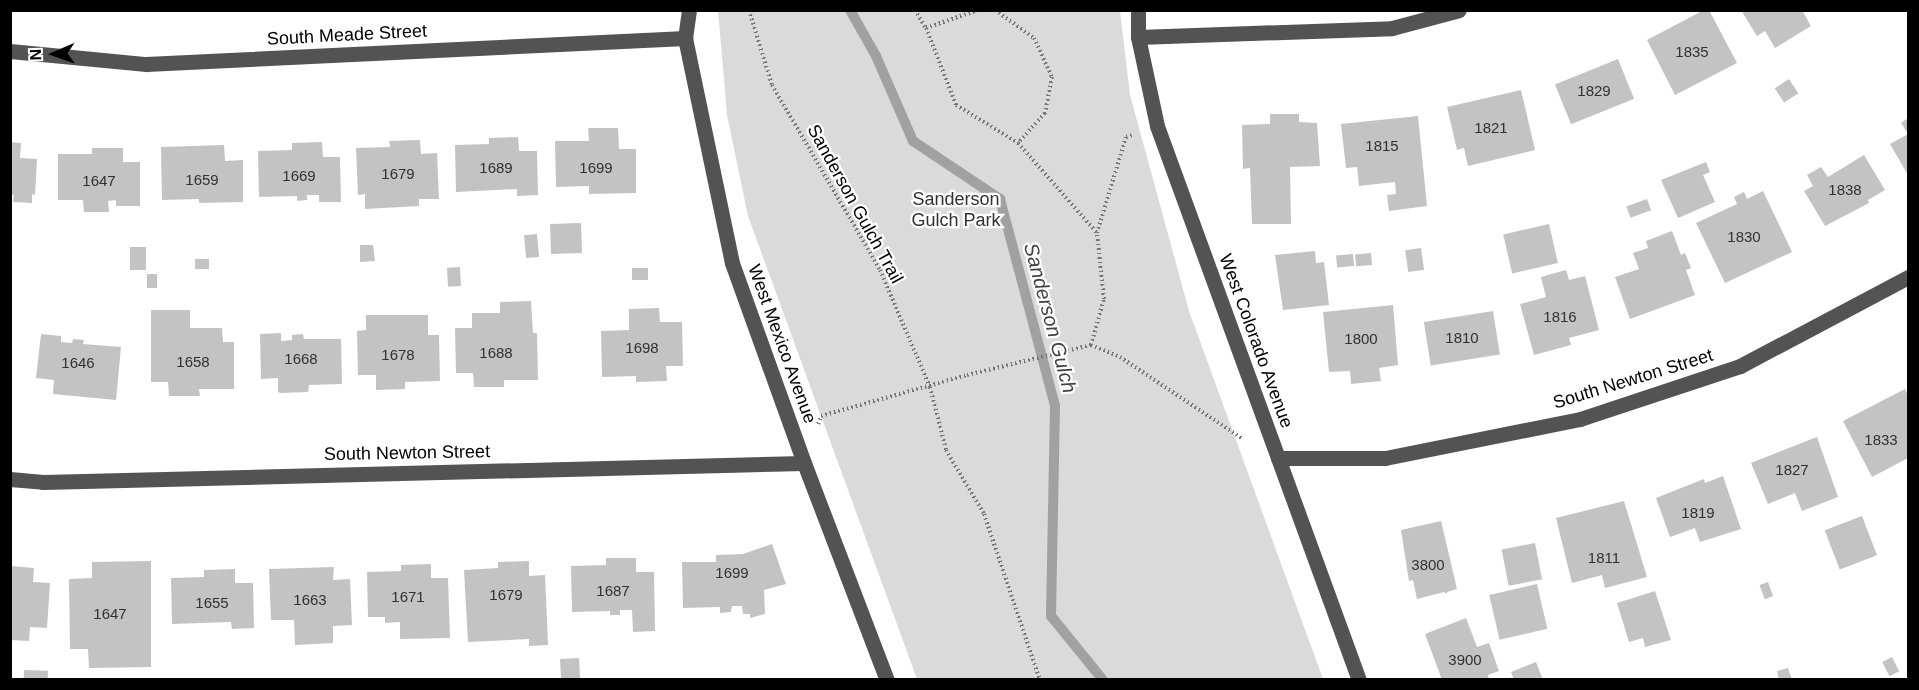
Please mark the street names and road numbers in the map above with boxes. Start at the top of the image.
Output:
street label: South Meade Street [266,20,428,50]
street label: Sanderson Gulch Trail [802,121,908,287]
street label: West Colorado Avenue [1214,251,1298,431]
street label: West Mexico Avenue [743,261,821,427]
street label: South Newton Street [1550,344,1716,414]
street label: South Newton Street [324,441,490,465]

